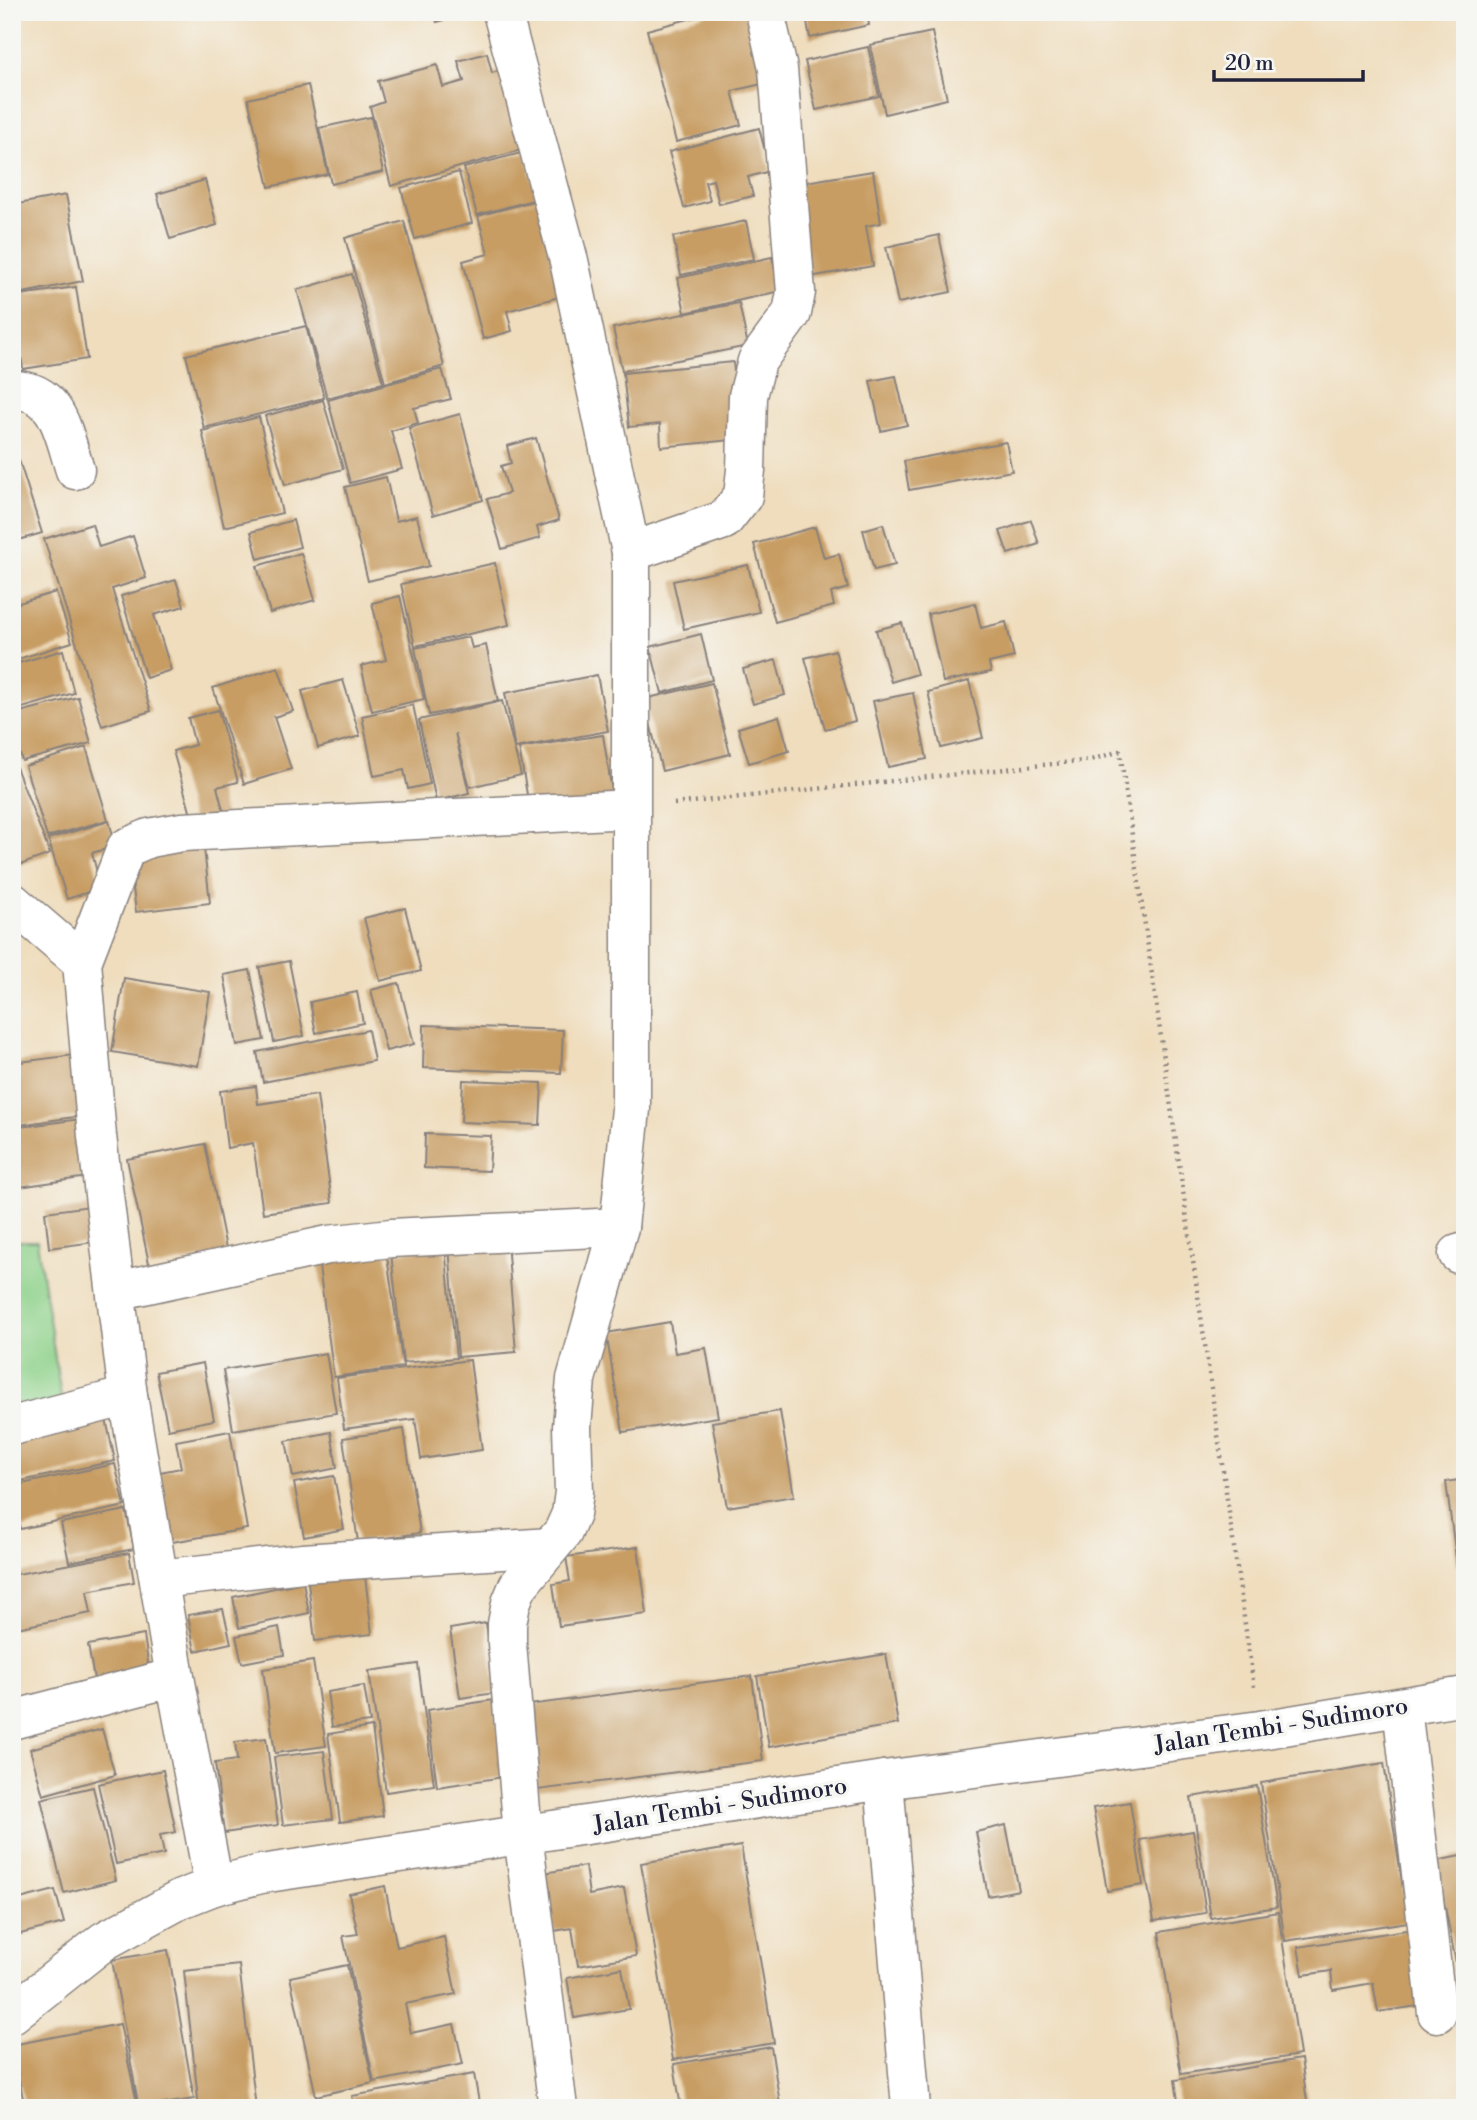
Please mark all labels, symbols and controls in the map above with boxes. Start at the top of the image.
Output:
scale bar [1214,38,1363,82]
text: 20 m [1225,51,1274,77]
street label: Jalan Tembi - Sudimoro [1151,1691,1410,1761]
street label: Jalan Tembi - Sudimoro [590,1771,849,1841]

